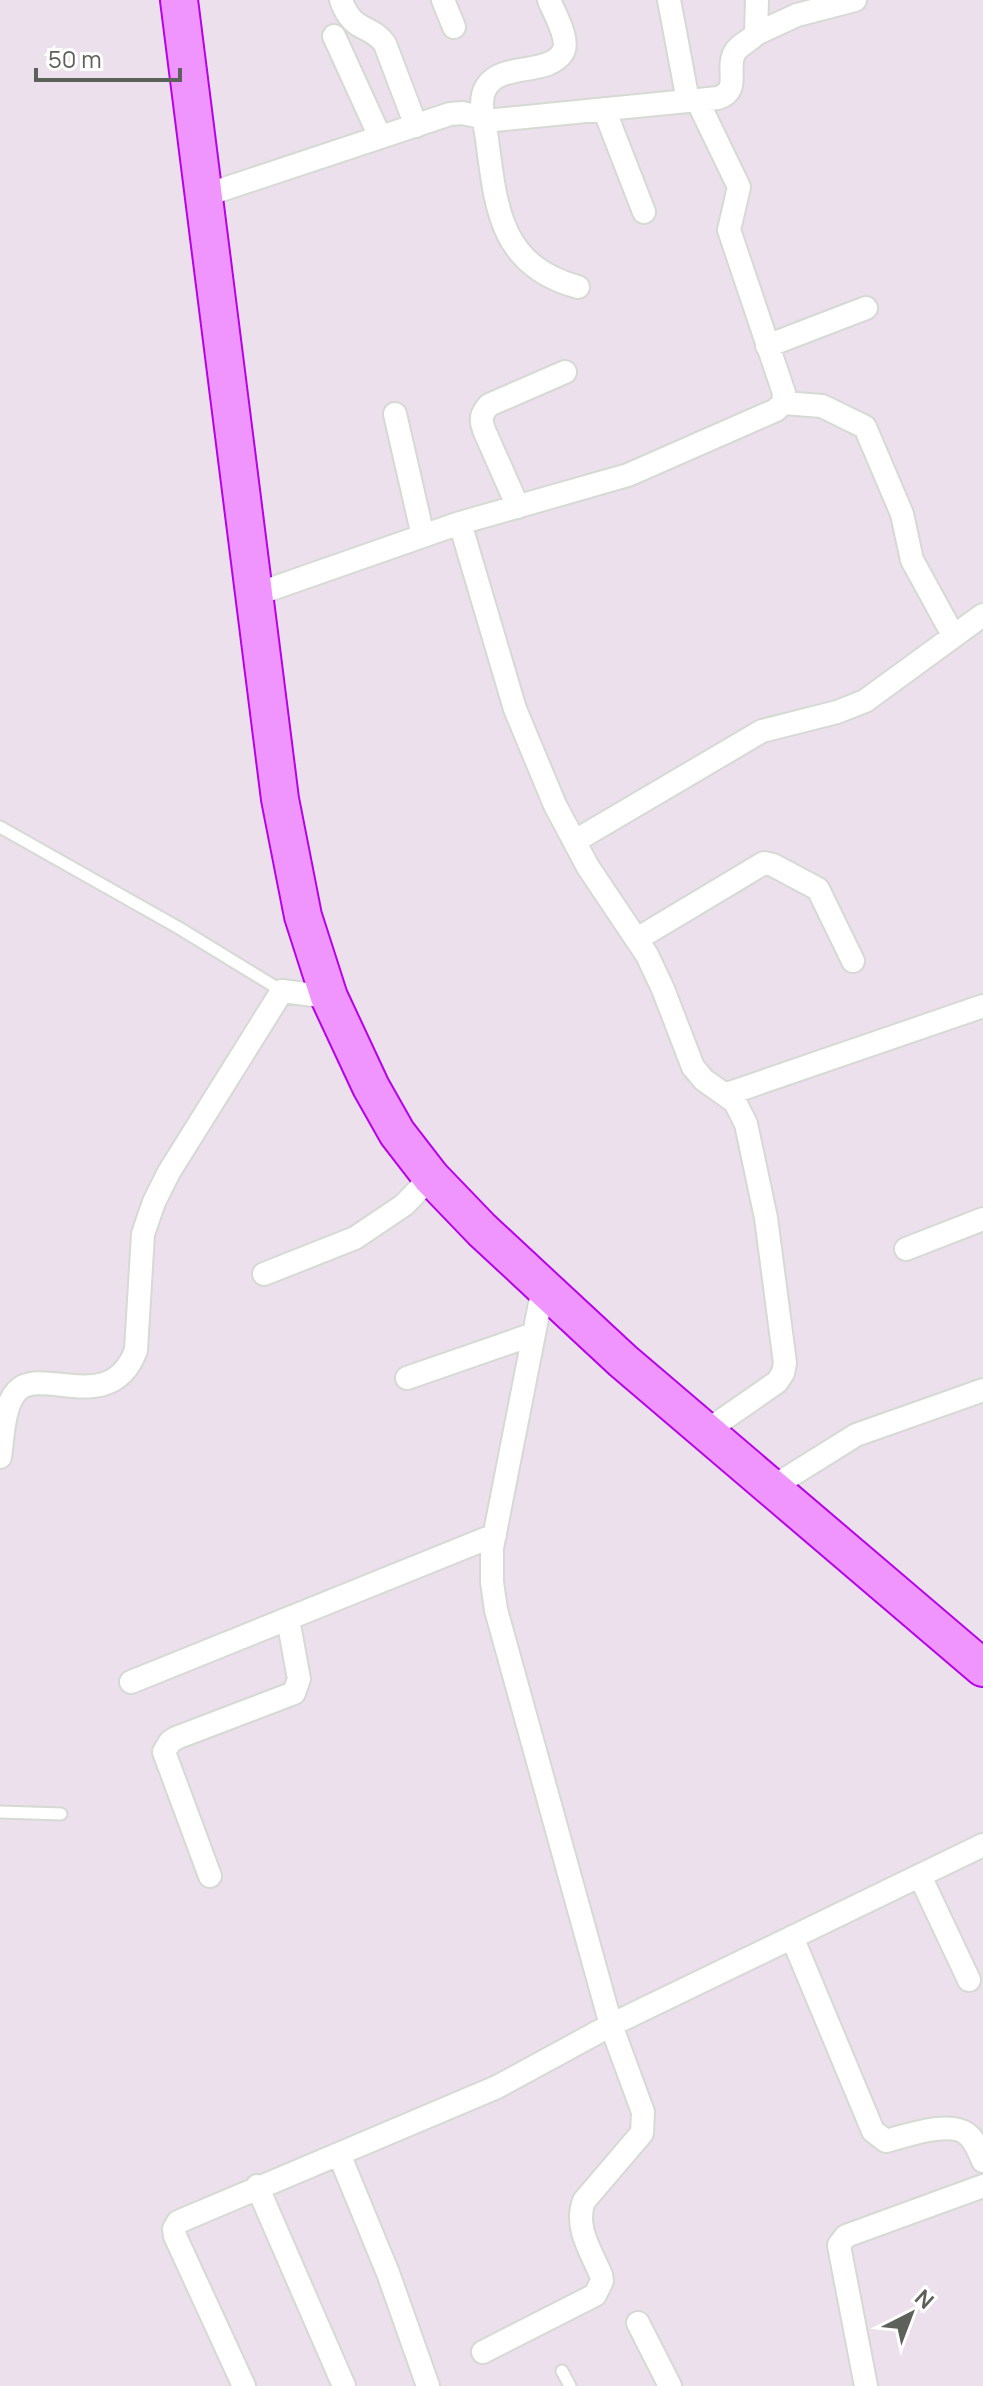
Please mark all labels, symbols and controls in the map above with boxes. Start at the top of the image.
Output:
scale bar [36,32,180,82]
text: 50 m [48,42,102,75]
north arrow [871,2274,951,2354]
text: N [908,2283,940,2316]

